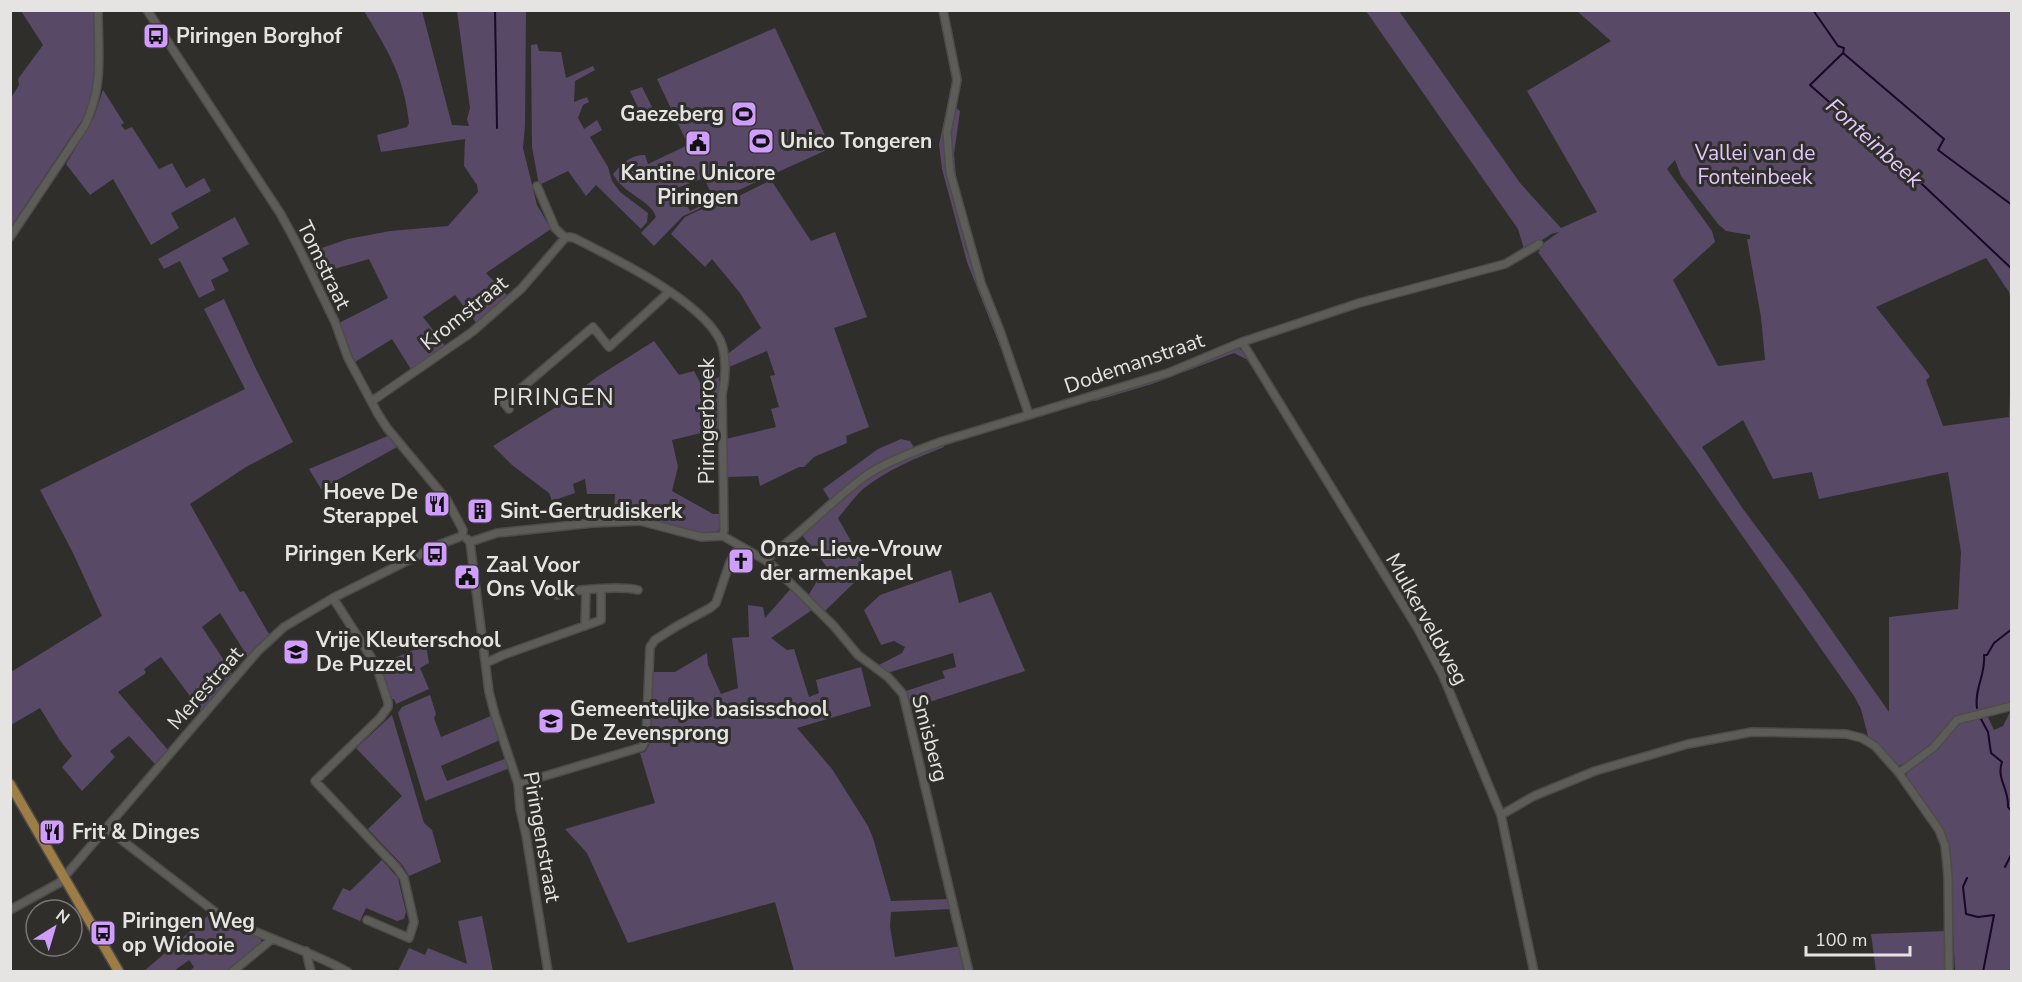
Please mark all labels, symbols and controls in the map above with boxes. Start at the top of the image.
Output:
bus stop icon: Piringen Borghof [141,21,171,51]
place label: Piringen Borghof [176,22,343,50]
water label: Fonteinbeek [1819,92,1930,195]
sports icon: Gaezeberg [729,99,759,129]
place label: Gaezeberg [620,100,724,128]
sports icon: Unico Tongeren [746,126,776,156]
place label: Unico Tongeren [780,127,932,155]
public building icon: Kantine Unicore Piringen [683,128,713,158]
park label: Vallei van de Fonteinbeek [1694,139,1815,191]
place label: Kantine Unicore Piringen [621,159,775,211]
street label: Tomstraat [291,216,358,314]
street label: Kromstraat [415,269,514,357]
street label: Dodemanstraat [1060,326,1208,400]
street label: Piringerbroek [693,357,721,484]
district label: PIRINGEN [493,381,615,413]
place label: Hoeve De Sterappel [323,478,418,530]
restaurant icon: Hoeve De Sterappel [422,489,452,519]
building icon: Sint-Gertrudiskerk [465,496,495,526]
place label: Sint-Gertrudiskerk [500,497,683,525]
place label: Onze-Lieve-Vrouw der armenkapel [760,535,942,587]
bus stop icon: Piringen Kerk [420,539,450,569]
place label: Piringen Kerk [285,540,417,568]
church icon: Onze-Lieve-Vrouw der armenkapel [726,546,756,576]
street label: Mulkerveldweg [1379,548,1475,690]
place label: Zaal Voor Ons Volk [486,551,581,603]
public building icon: Zaal Voor Ons Volk [452,562,482,592]
place label: Vrije Kleuterschool De Puzzel [315,626,501,678]
school or university icon: Vrije Kleuterschool De Puzzel [281,637,311,667]
street label: Merestraat [161,640,249,736]
street label: Smisberg [905,691,955,785]
place label: Gemeentelijke basisschool De Zevensprong [570,695,829,747]
school or university icon: Gemeentelijke basisschool De Zevensprong [536,706,566,736]
street label: Piringenstraat [517,769,567,905]
restaurant icon: Frit & Dinges [37,817,67,847]
place label: Frit & Dinges [72,818,200,846]
north arrow [24,898,84,958]
text: N [51,904,74,929]
place label: Piringen Weg op Widooie [122,907,255,959]
bus stop icon: Piringen Weg op Widooie [88,918,118,948]
scale bar [1806,919,1910,957]
text: 100 m [1815,928,1867,952]

